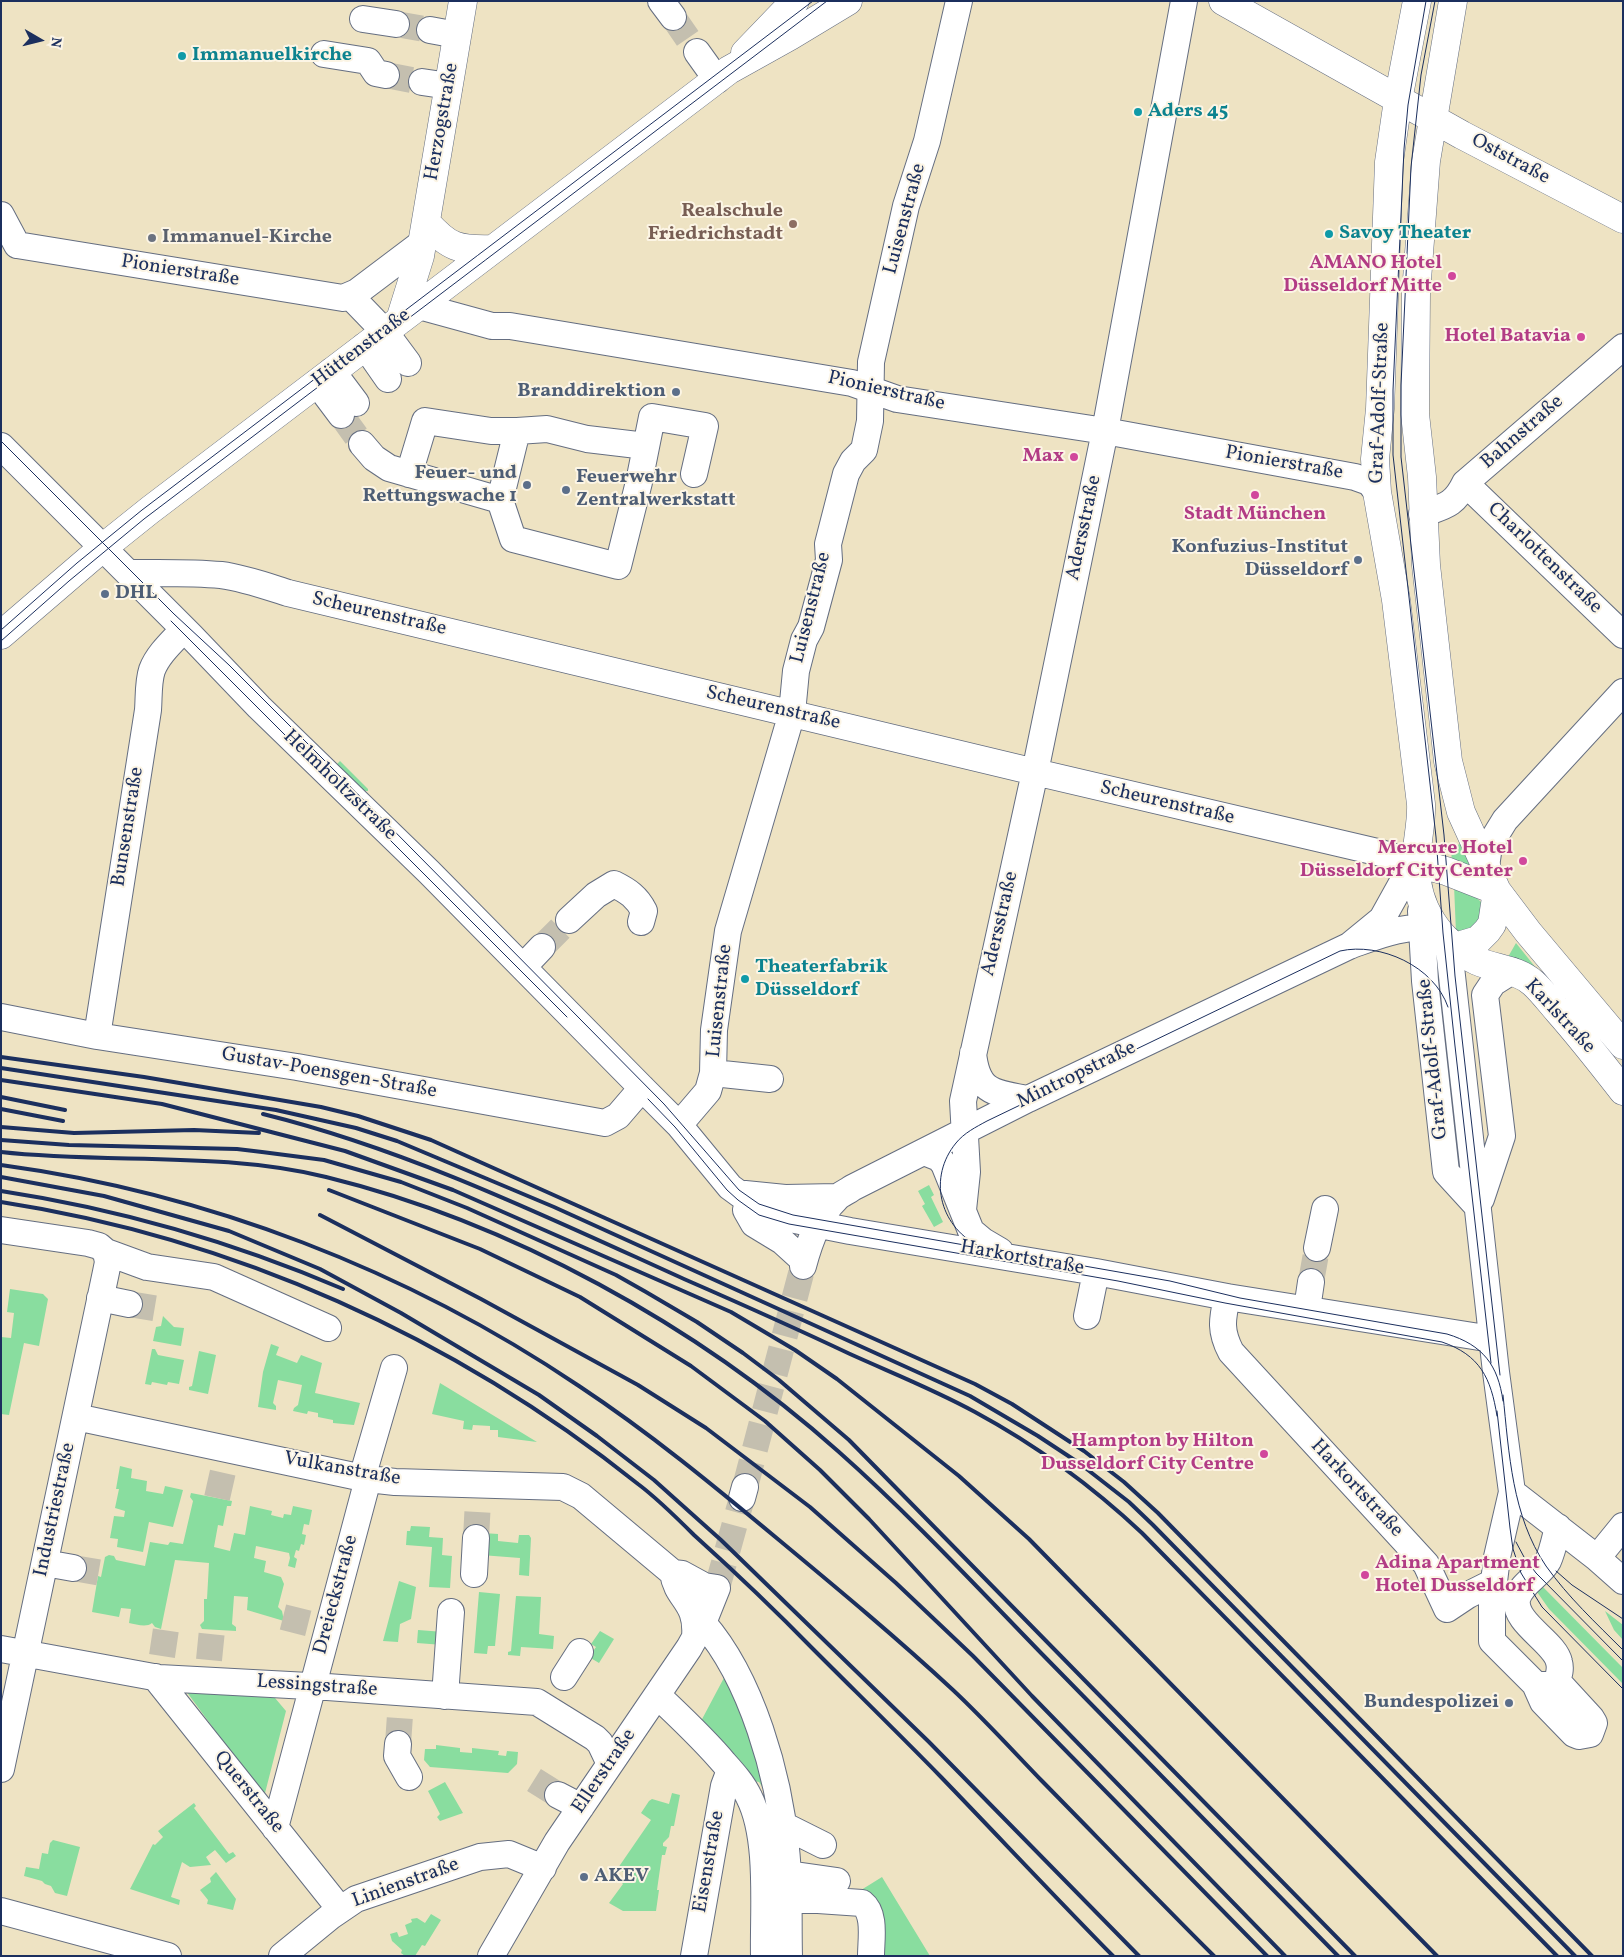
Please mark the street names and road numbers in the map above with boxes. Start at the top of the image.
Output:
street label: Herzogstraße [421,61,465,183]
street label: Oststraße [1467,129,1553,191]
street label: Luisenstraße [880,161,932,277]
street label: Pionierstraße [119,251,241,293]
street label: Hüttenstraße [308,304,416,394]
street label: Graf-Adolf-Straße [1366,322,1396,484]
street label: Pionierstraße [825,367,947,417]
street label: Bahnstraße [1477,391,1569,475]
street label: Pionierstraße [1223,442,1345,486]
street label: Adersstraße [1062,473,1108,583]
street label: Charlottenstraße [1482,498,1606,620]
street label: Luisenstraße [787,550,837,666]
street label: Scheurenstraße [309,588,449,642]
street label: Scheurenstraße [703,682,843,736]
street label: Helmholtzstraße [277,726,401,846]
street label: Bunsenstraße [108,765,150,889]
street label: Scheurenstraße [1097,777,1237,831]
street label: Adersstraße [977,869,1025,979]
street label: Luisenstraße [703,943,739,1059]
street label: Karlstraße [1518,975,1600,1059]
street label: Graf-Adolf-Straße [1414,977,1454,1141]
street label: Mintropstraße [1014,1037,1140,1115]
street label: Gustav-Poensgen-Straße [219,1043,439,1105]
street label: Harkortstraße [958,1236,1086,1282]
street label: Harkortstraße [1304,1435,1408,1543]
street label: Industriestraße [30,1441,82,1579]
street label: Vulkanstraße [282,1448,402,1492]
street label: Dreieckstraße [310,1533,364,1657]
street label: Lessingstraße [256,1671,378,1703]
street label: Ellerstraße [568,1725,642,1819]
street label: Querstraße [207,1747,289,1839]
street label: Eisenstraße [689,1809,731,1915]
street label: Linienstraße [349,1854,463,1914]

